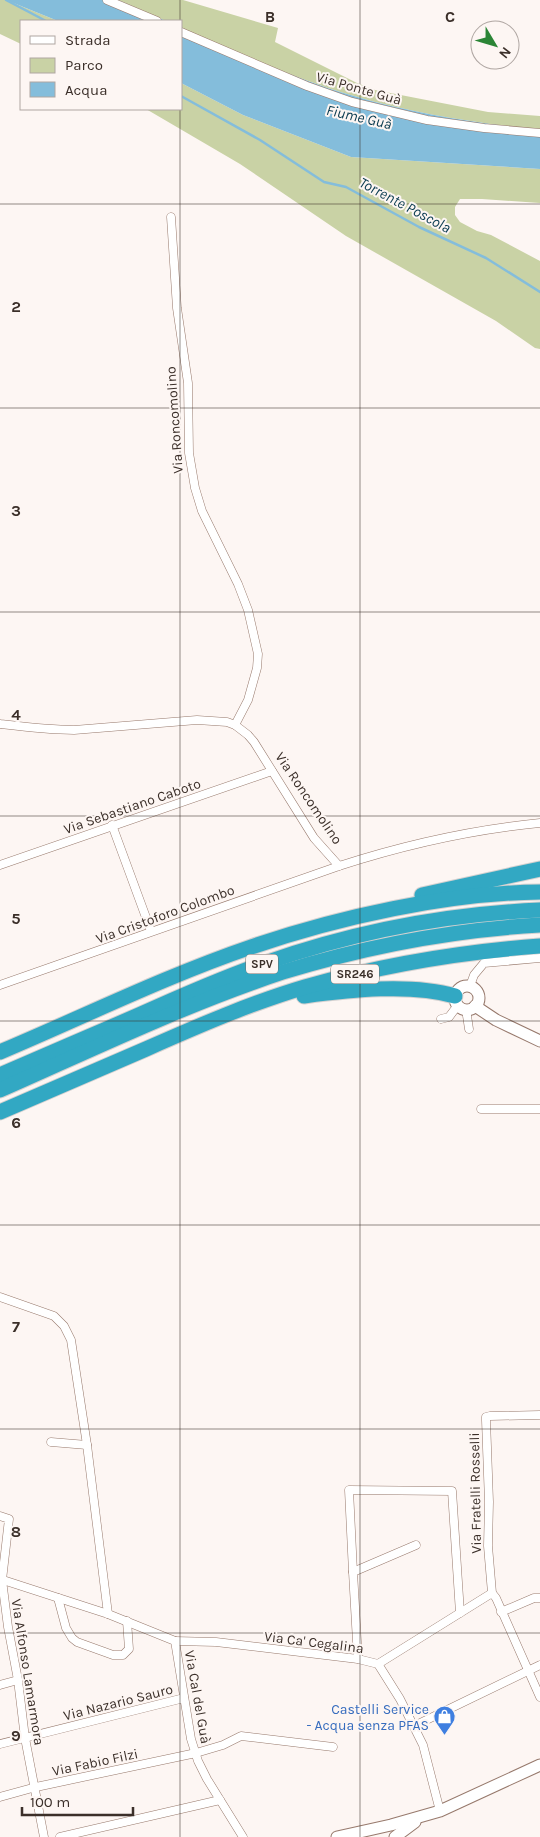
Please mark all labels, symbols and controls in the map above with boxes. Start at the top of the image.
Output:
text: B [265,7,275,26]
text: C [445,7,455,26]
legend [20,20,182,110]
north arrow [470,20,520,70]
text: Strada [65,31,111,49]
text: N [495,44,515,62]
text: Parco [65,56,103,74]
street label: Via Ponte Guà [314,68,403,109]
text: Acqua [65,81,107,99]
water label: Fiume Guà [325,101,393,133]
water label: Torrente Poscola [356,173,454,237]
text: 2 [11,297,21,316]
street label: Via Roncomolino [162,366,187,474]
text: 3 [11,501,21,520]
text: 4 [11,705,21,724]
street label: Via Roncomolino [271,749,346,848]
street label: Via Sebastiano Caboto [61,775,203,838]
street label: Via Cristoforo Colombo [93,881,237,948]
text: 5 [11,909,21,928]
road number: SPV [246,954,278,974]
road number: SR246 [331,964,379,984]
text: 6 [11,1113,21,1132]
text: 7 [12,1317,20,1336]
street label: Via Fratelli Rosselli [466,1432,485,1554]
text: 8 [11,1522,21,1541]
street label: Via Alfonso Lamarmora [8,1598,47,1746]
street label: Via Ca' Cegalina [263,1628,365,1657]
street label: Via Cal del Guà [181,1649,214,1745]
street label: Via Nazario Sauro [62,1681,175,1724]
place label: Castelli Service - Acqua senza PFAS [306,1701,429,1734]
shop icon: Castelli Service - Acqua senza PFAS [433,1705,457,1736]
text: 9 [11,1726,21,1745]
street label: Via Fabio Filzi [51,1745,140,1780]
scale bar [22,1784,134,1816]
text: 100 m [30,1793,70,1811]

